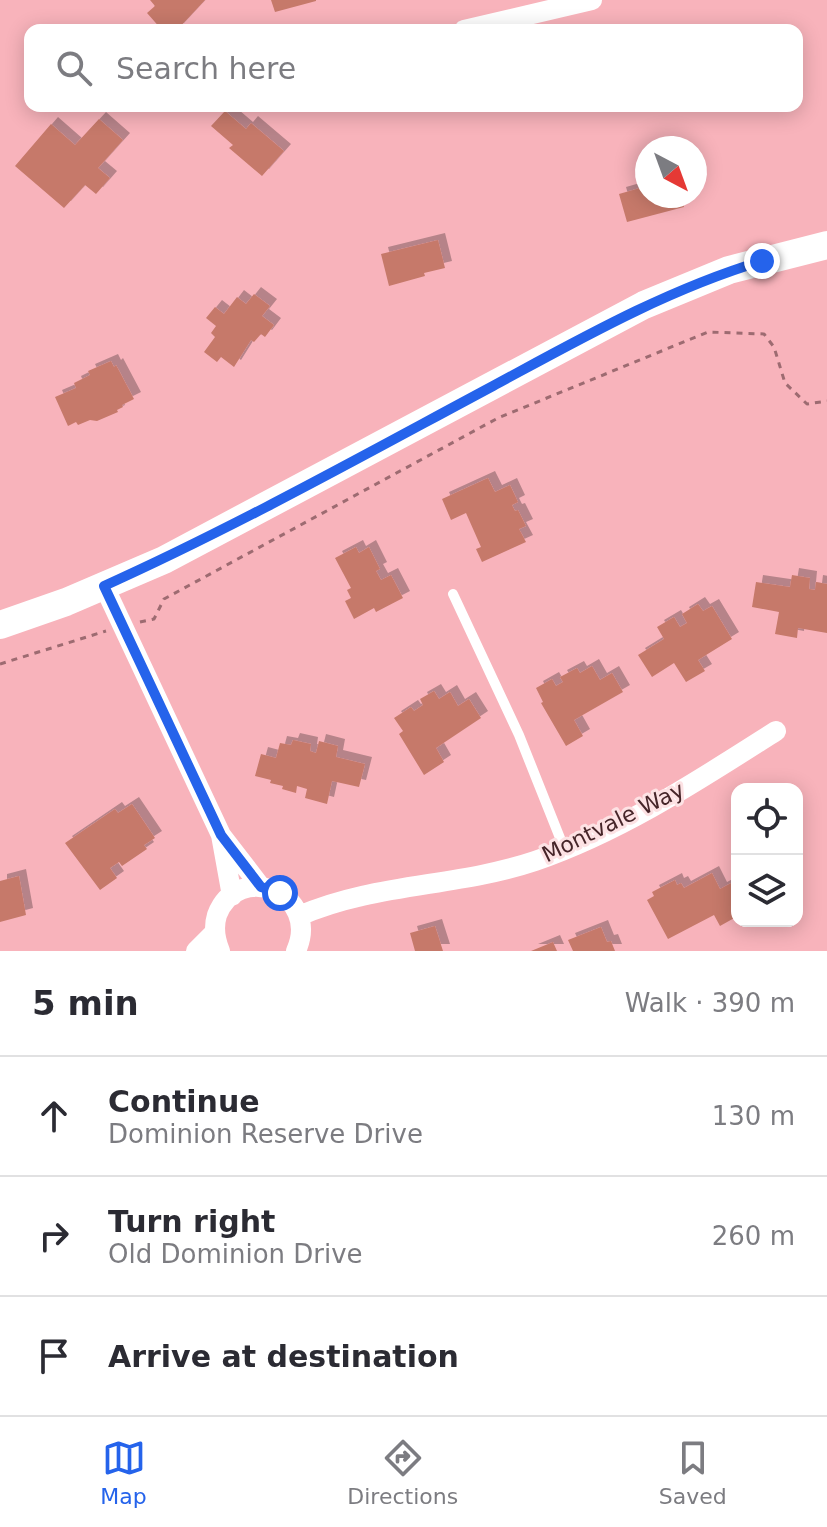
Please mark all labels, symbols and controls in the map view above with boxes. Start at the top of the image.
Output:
search box [24,24,803,112]
icon: search [52,46,96,90]
text: Search here [116,51,296,86]
north arrow [635,136,707,208]
route end [744,243,780,279]
street label: Montvale Way [538,777,688,867]
map controls [731,783,803,927]
button: locate [731,783,803,855]
button: layers [731,855,803,927]
route start [262,875,298,911]
text: 5 min [32,983,139,1023]
text: Walk · 390 m [625,988,795,1018]
text: Continue [108,1084,260,1119]
icon: ahead [32,1094,76,1138]
text: 130 m [712,1101,795,1131]
text: Dominion Reserve Drive [108,1119,423,1149]
text: Turn right [108,1204,275,1239]
icon: right [32,1214,76,1258]
text: 260 m [712,1221,795,1251]
text: Old Dominion Drive [108,1239,363,1269]
icon: arrive [32,1334,76,1378]
text: Arrive at destination [108,1339,459,1374]
tab: Map [100,1436,147,1509]
tab: Directions [347,1436,458,1509]
tab: Saved [659,1436,727,1509]

